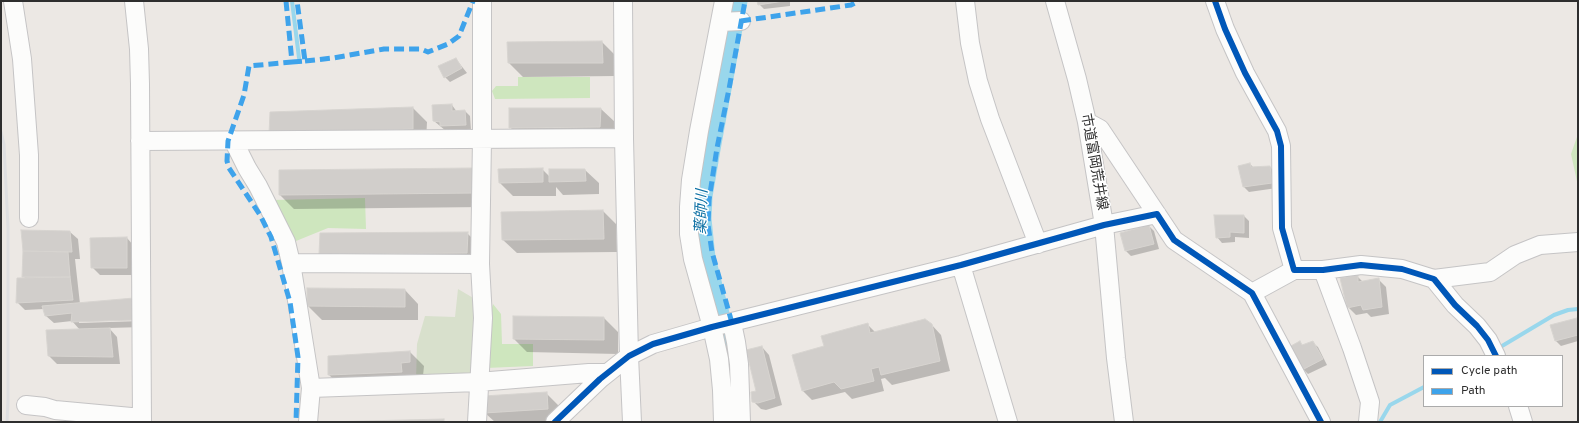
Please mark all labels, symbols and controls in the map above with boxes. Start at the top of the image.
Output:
street label: 市道富岡荒井線 [1076,112,1110,212]
water label: 薬師川 [693,189,713,235]
legend [1423,355,1563,407]
text: Cycle path [1461,363,1518,379]
text: Path [1461,383,1486,399]

